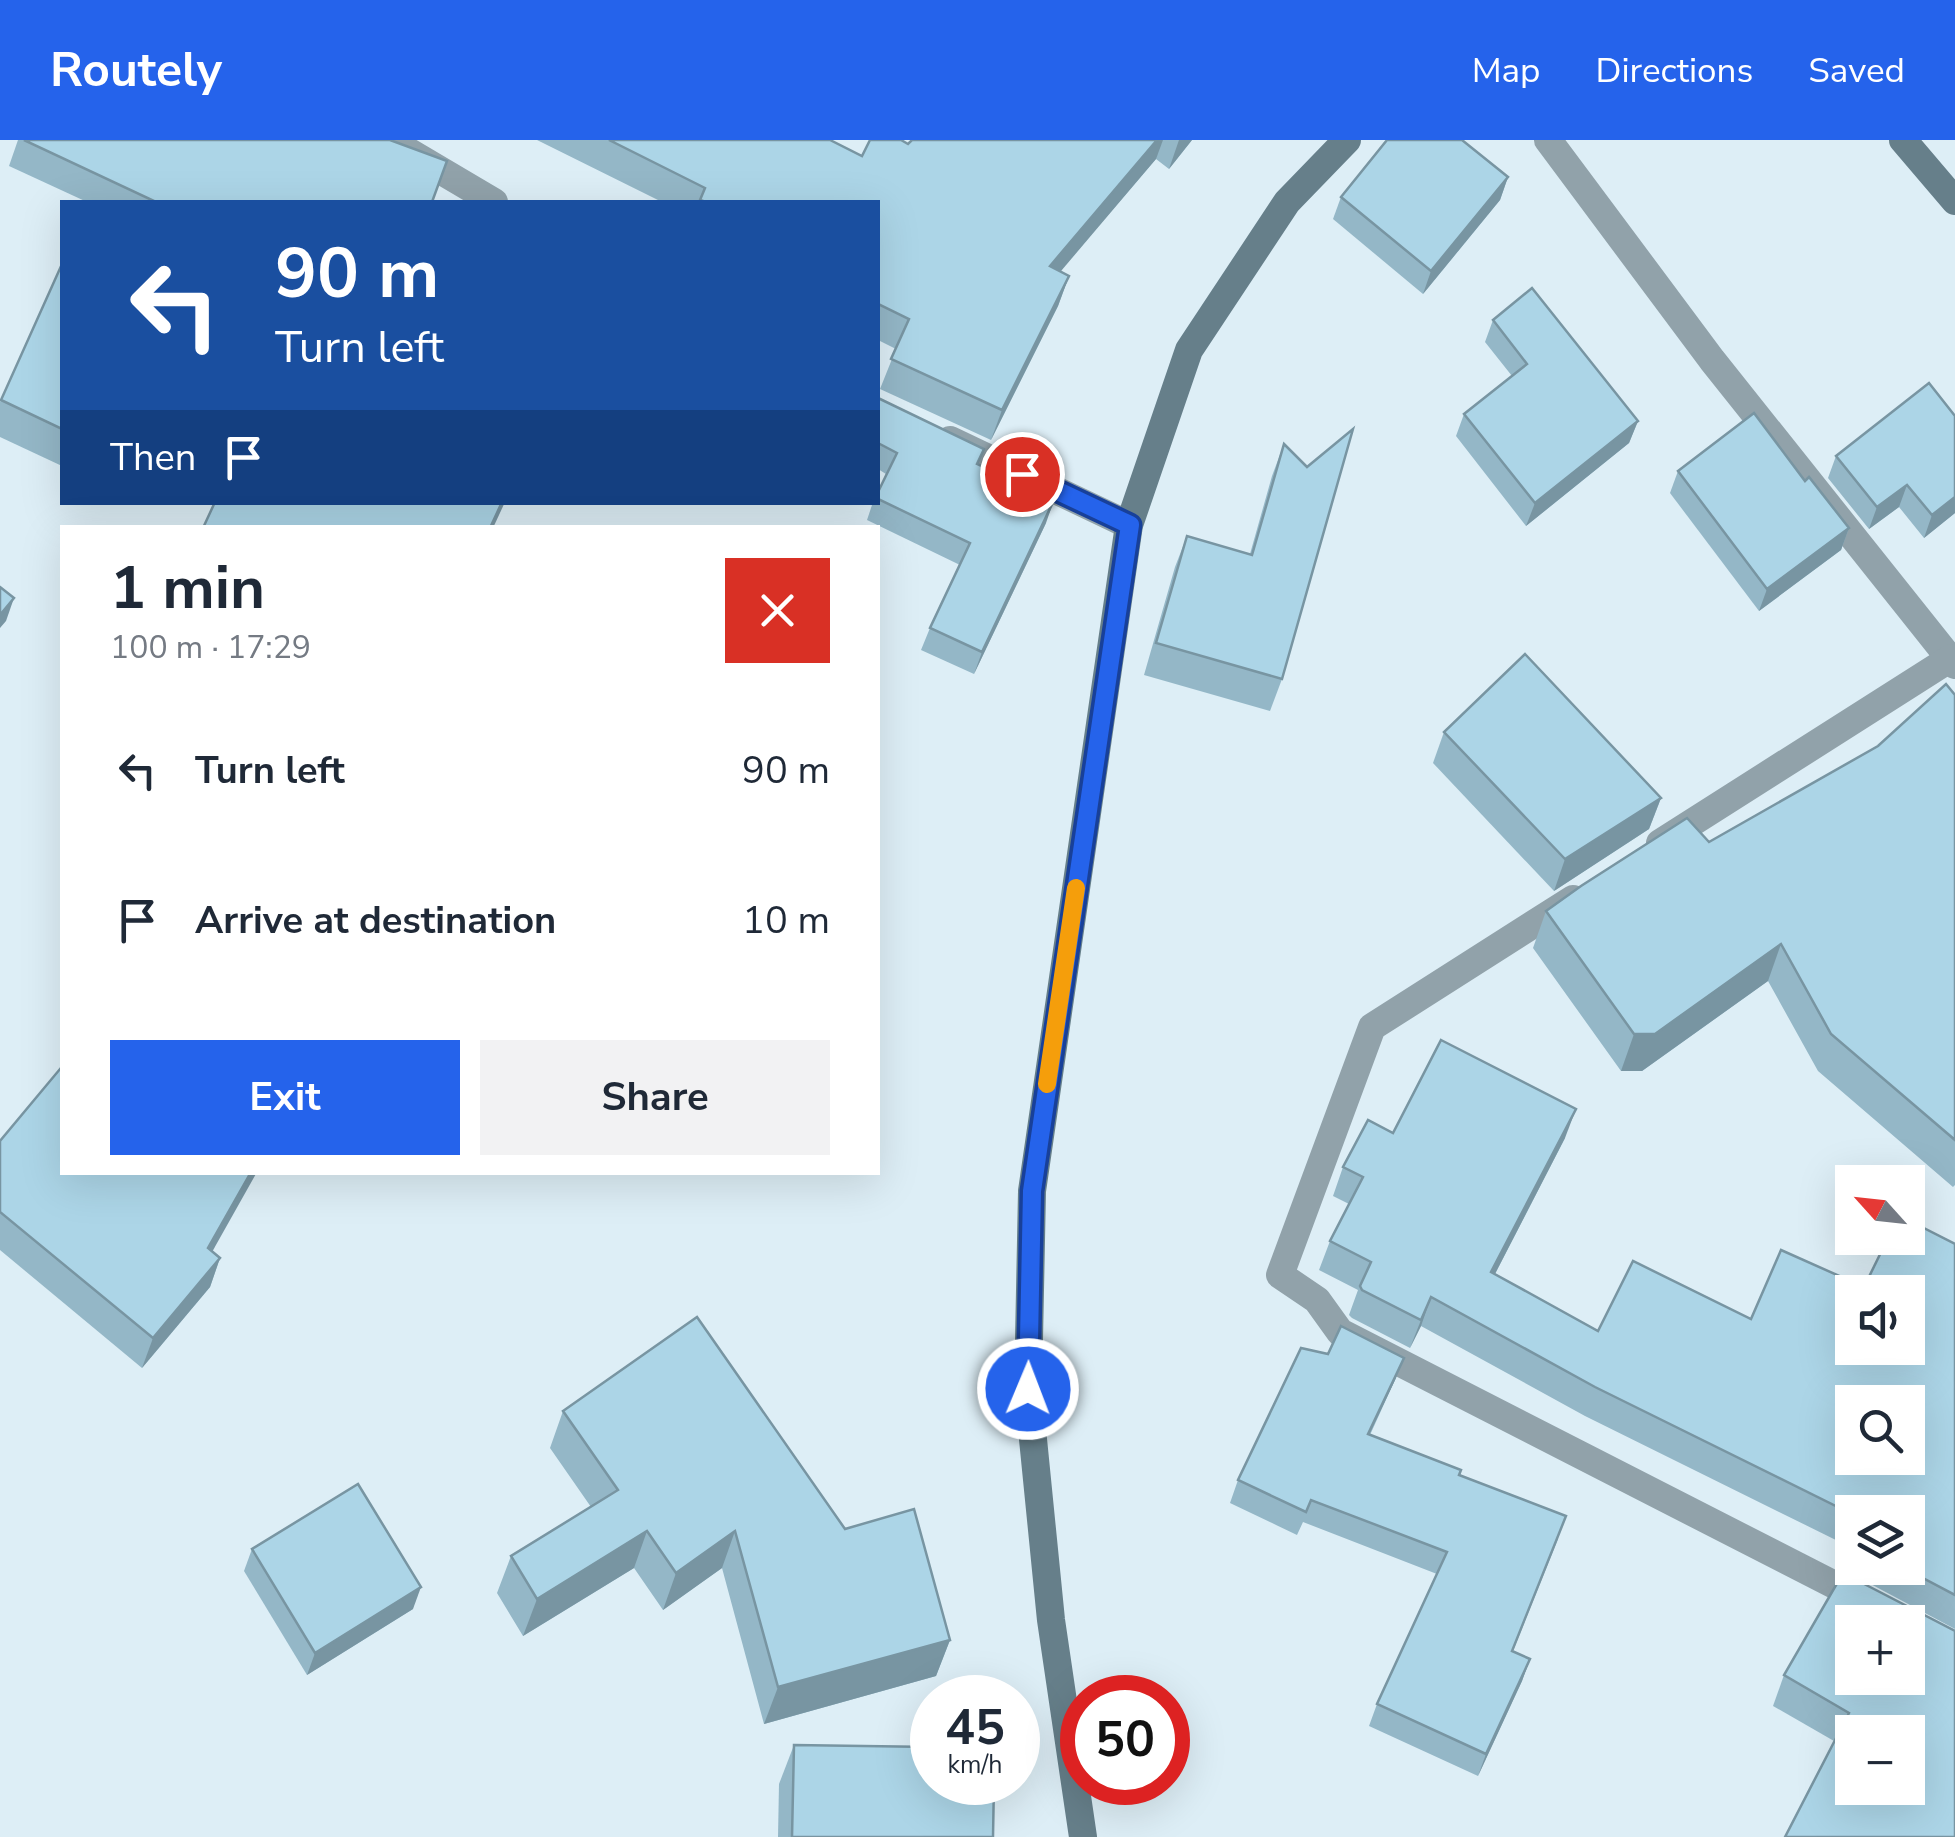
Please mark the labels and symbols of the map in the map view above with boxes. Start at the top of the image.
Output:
pin [980,432,1065,517]
north arrow [1835,1165,1925,1255]
position arrow [976,1337,1080,1441]
speed limit sign: 50 [1060,1675,1190,1805]

